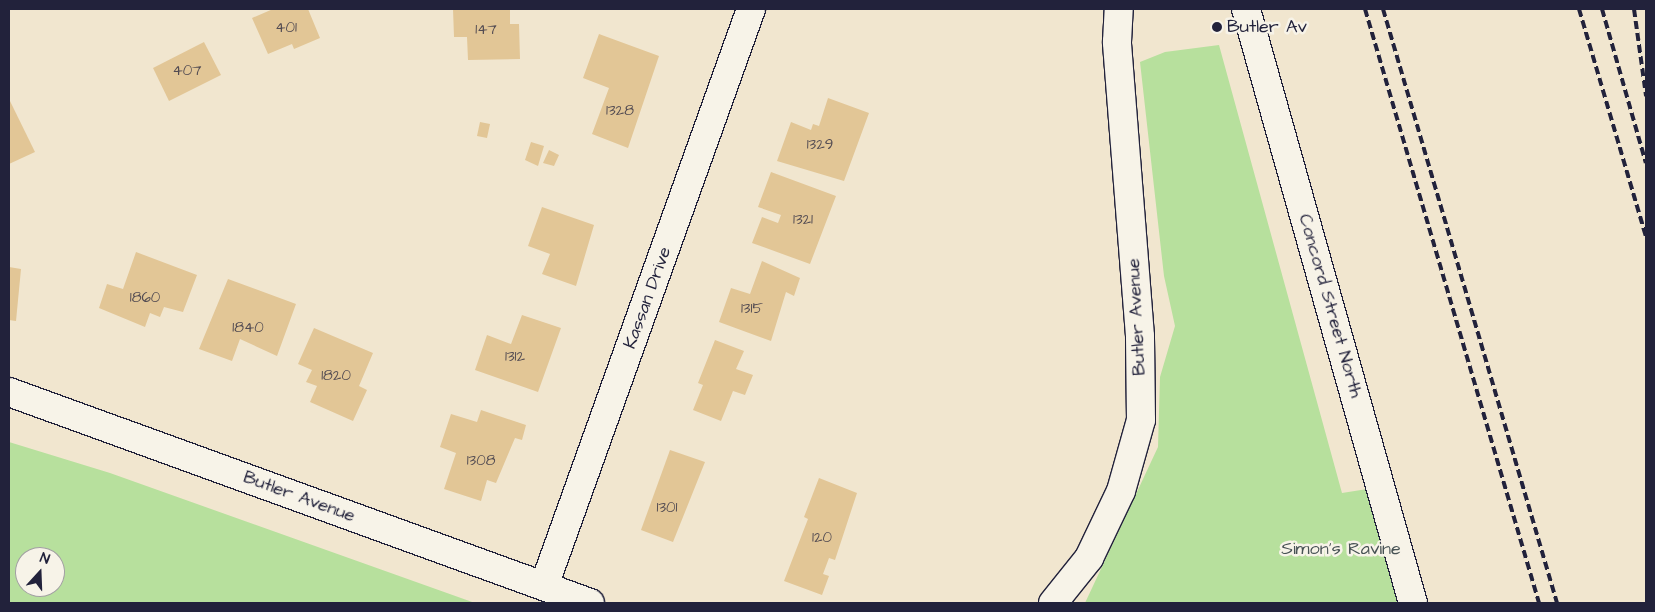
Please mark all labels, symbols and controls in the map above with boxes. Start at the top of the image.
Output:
place label: Butler Av [1227,16,1307,38]
house number: 401 [275,19,297,37]
house number: 147 [475,21,497,39]
marker: Butler Av [1211,21,1223,33]
house number: 407 [173,62,201,80]
house number: 1328 [606,102,634,120]
house number: 1329 [807,136,833,154]
house number: 1321 [793,211,813,229]
street label: Concord Street North [1293,212,1367,400]
street label: Kassan Drive [620,244,676,352]
street label: Butler Avenue [1123,258,1151,376]
house number: 1860 [130,289,160,307]
house number: 1315 [741,300,763,318]
house number: 1840 [232,319,264,337]
house number: 1312 [505,348,525,366]
house number: 1820 [321,367,351,385]
house number: 1308 [467,452,495,470]
street label: Butler Avenue [240,467,358,527]
house number: 1301 [657,499,677,517]
house number: 120 [812,529,832,547]
park label: Simon's Ravine [1281,538,1401,560]
north arrow [15,547,65,597]
text: N [37,548,52,570]

